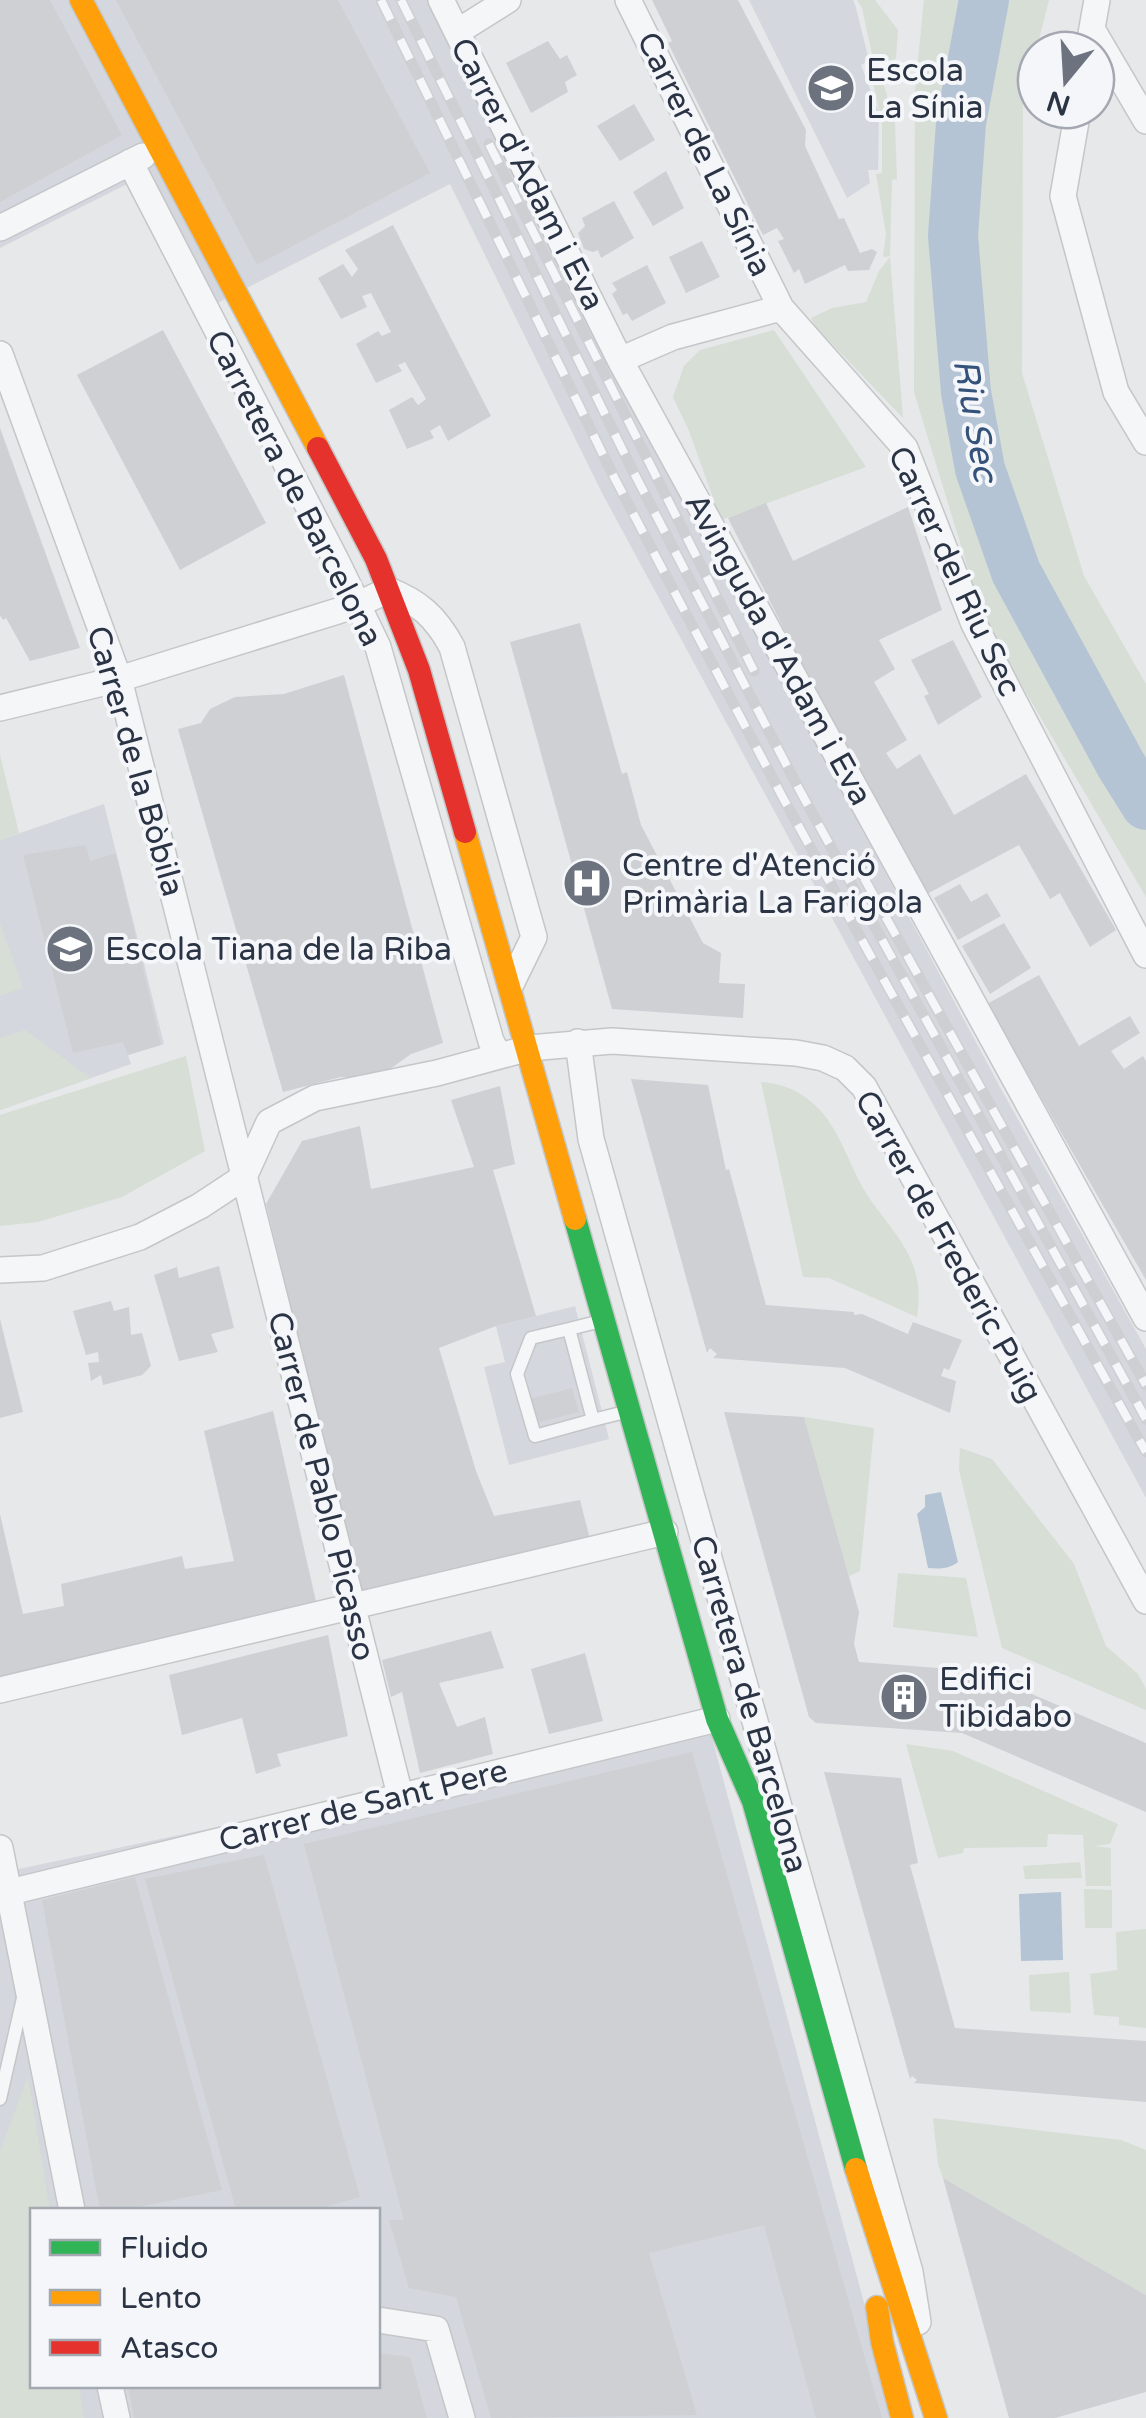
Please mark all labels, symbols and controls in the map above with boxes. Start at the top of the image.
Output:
street label: Carrer de La Sínia [628,26,780,283]
north arrow [1016,30,1116,130]
street label: Carrer d'Adam i Eva [442,32,612,317]
place label: Escola La Sínia [866,52,984,127]
school or university icon: Escola La Sínia [805,62,857,114]
text: N [1043,83,1075,122]
street label: Carretera de Barcelona [198,324,390,653]
water label: Riu Sec [944,355,1007,488]
street label: Carrer del Riu Sec [880,441,1029,702]
street label: Avinguda d'Adam i Eva [676,487,880,812]
street label: Carrer de la Bòbila [78,622,192,901]
place label: Centre d'Atenció Primària La Farigola [622,847,923,922]
hospital icon: Centre d'Atenció Primària La Farigola [561,857,613,909]
school or university icon: Escola Tiana de la Riba [44,923,96,975]
place label: Escola Tiana de la Riba [105,931,452,969]
street label: Carrer de Frederic Puig [846,1084,1050,1409]
street label: Carrer de Pablo Picasso [259,1308,383,1665]
street label: Carretera de Barcelona [683,1531,815,1878]
place label: Edifici Tibidabo [939,1661,1072,1736]
building icon: Edifici Tibidabo [878,1671,930,1723]
street label: Carrer de Sant Pere [215,1752,511,1860]
legend [30,2208,380,2388]
text: Fluido [120,2230,208,2267]
text: Lento [120,2280,202,2317]
text: Atasco [120,2330,219,2367]

